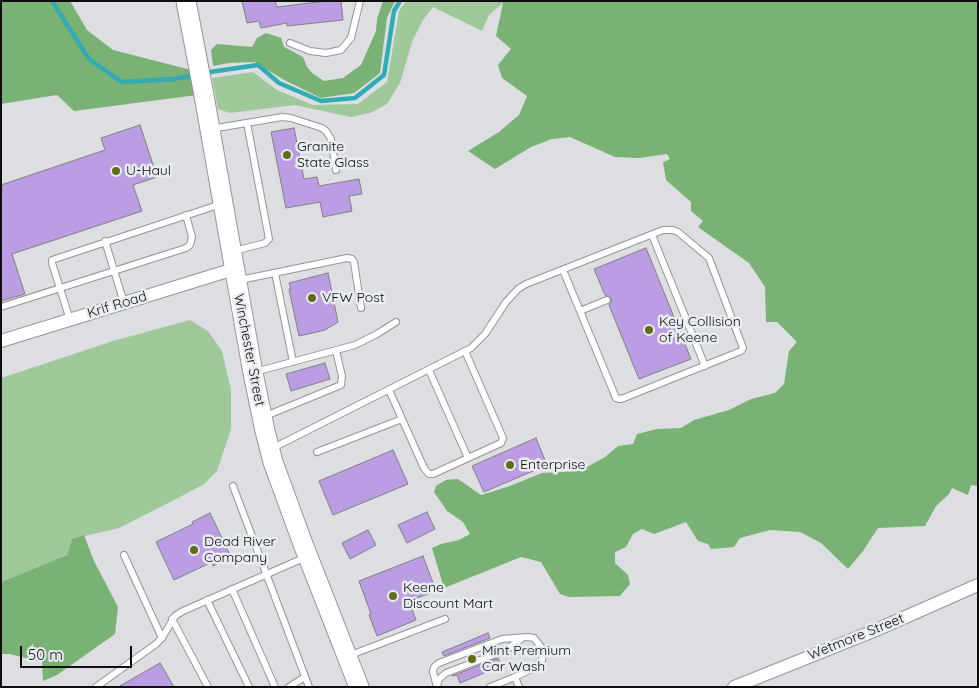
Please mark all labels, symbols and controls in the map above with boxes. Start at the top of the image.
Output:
place label: Granite State Glass [297,139,369,172]
marker: Granite State Glass [281,149,293,161]
place label: U-Haul [126,163,171,179]
marker: U-Haul [110,165,122,177]
street label: Krif Road [85,288,149,322]
place label: VFW Post [322,290,385,306]
street label: Winchester Street [230,292,268,408]
marker: VFW Post [306,292,318,304]
place label: Key Collision of Keene [659,314,741,347]
marker: Key Collision of Keene [643,324,655,336]
place label: Enterprise [520,457,585,473]
marker: Enterprise [504,459,516,471]
place label: Dead River Company [204,534,276,566]
marker: Dead River Company [188,544,200,556]
place label: Keene Discount Mart [403,580,493,612]
marker: Keene Discount Mart [387,590,399,602]
street label: Wetmore Street [805,610,907,664]
scale bar [22,636,135,668]
place label: Mint Premium Car Wash [482,643,571,676]
text: 50 m [28,645,63,664]
marker: Mint Premium Car Wash [466,653,478,665]

